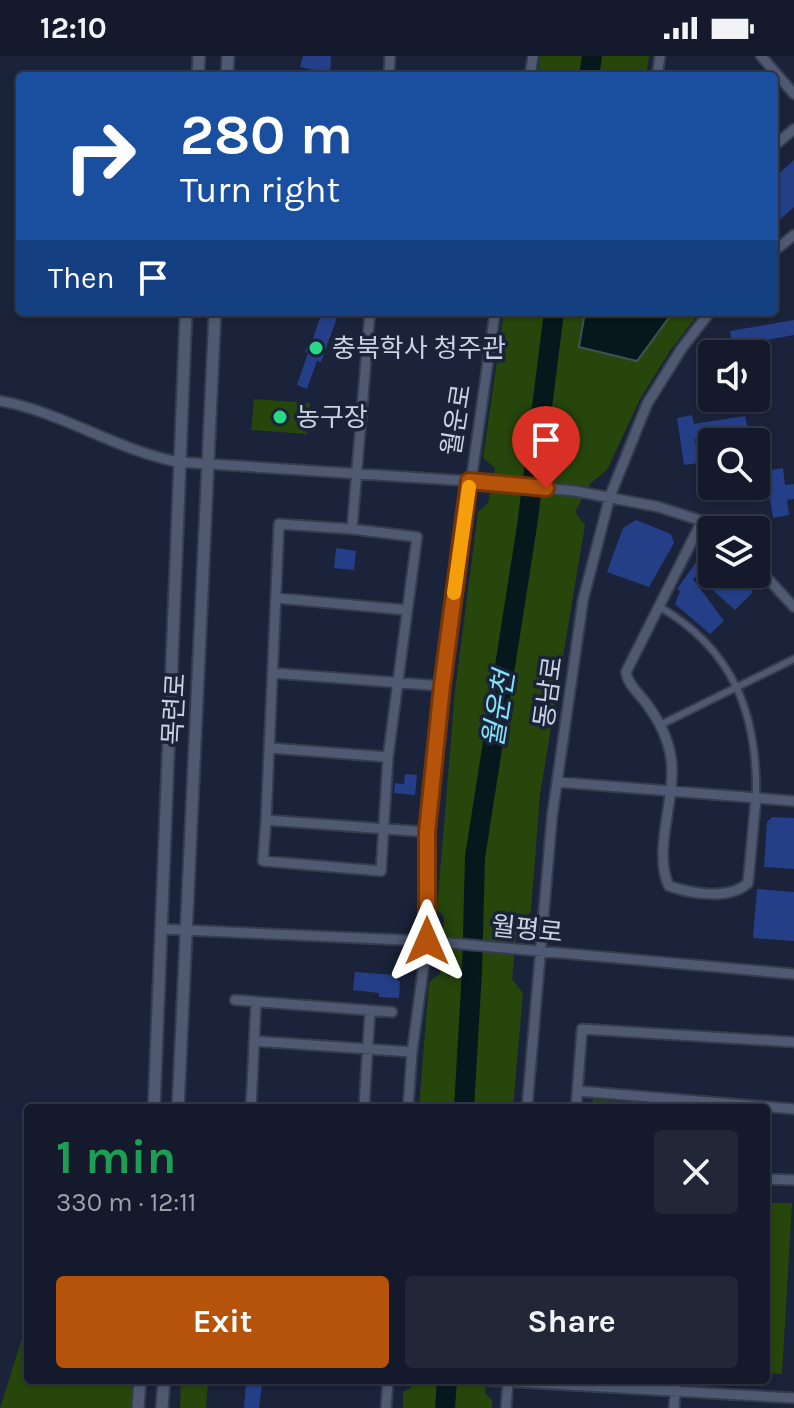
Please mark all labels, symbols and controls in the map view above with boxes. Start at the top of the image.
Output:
text: 12:10 [40,10,107,46]
text: 280 m [180,102,353,167]
icon: right [48,104,152,208]
text: Turn right [180,169,340,211]
icon: arrive [131,256,175,300]
text: Then [48,260,115,296]
place label: 충북학사 청주관 [332,333,506,364]
marker: 충북학사 청주관 [307,339,325,357]
map controls [698,340,770,588]
button: sound [698,340,770,412]
street label: 월운로 [436,382,477,458]
place label: 농구장 [296,402,368,433]
pin [512,406,580,488]
marker: 농구장 [271,408,289,426]
icon: arrive [524,418,568,462]
button: search [698,428,770,500]
button: layers [698,516,770,588]
street label: 동남로 [528,654,569,730]
water label: 월운천 [476,665,521,750]
street label: 목련로 [157,672,192,746]
position arrow [385,899,469,983]
street label: 월평로 [490,910,564,949]
text: 1 min [56,1129,176,1185]
button: close [654,1130,738,1214]
text: 330 m · 12:11 [56,1187,196,1218]
button: Exit [56,1276,389,1368]
button: Share [405,1276,738,1368]

